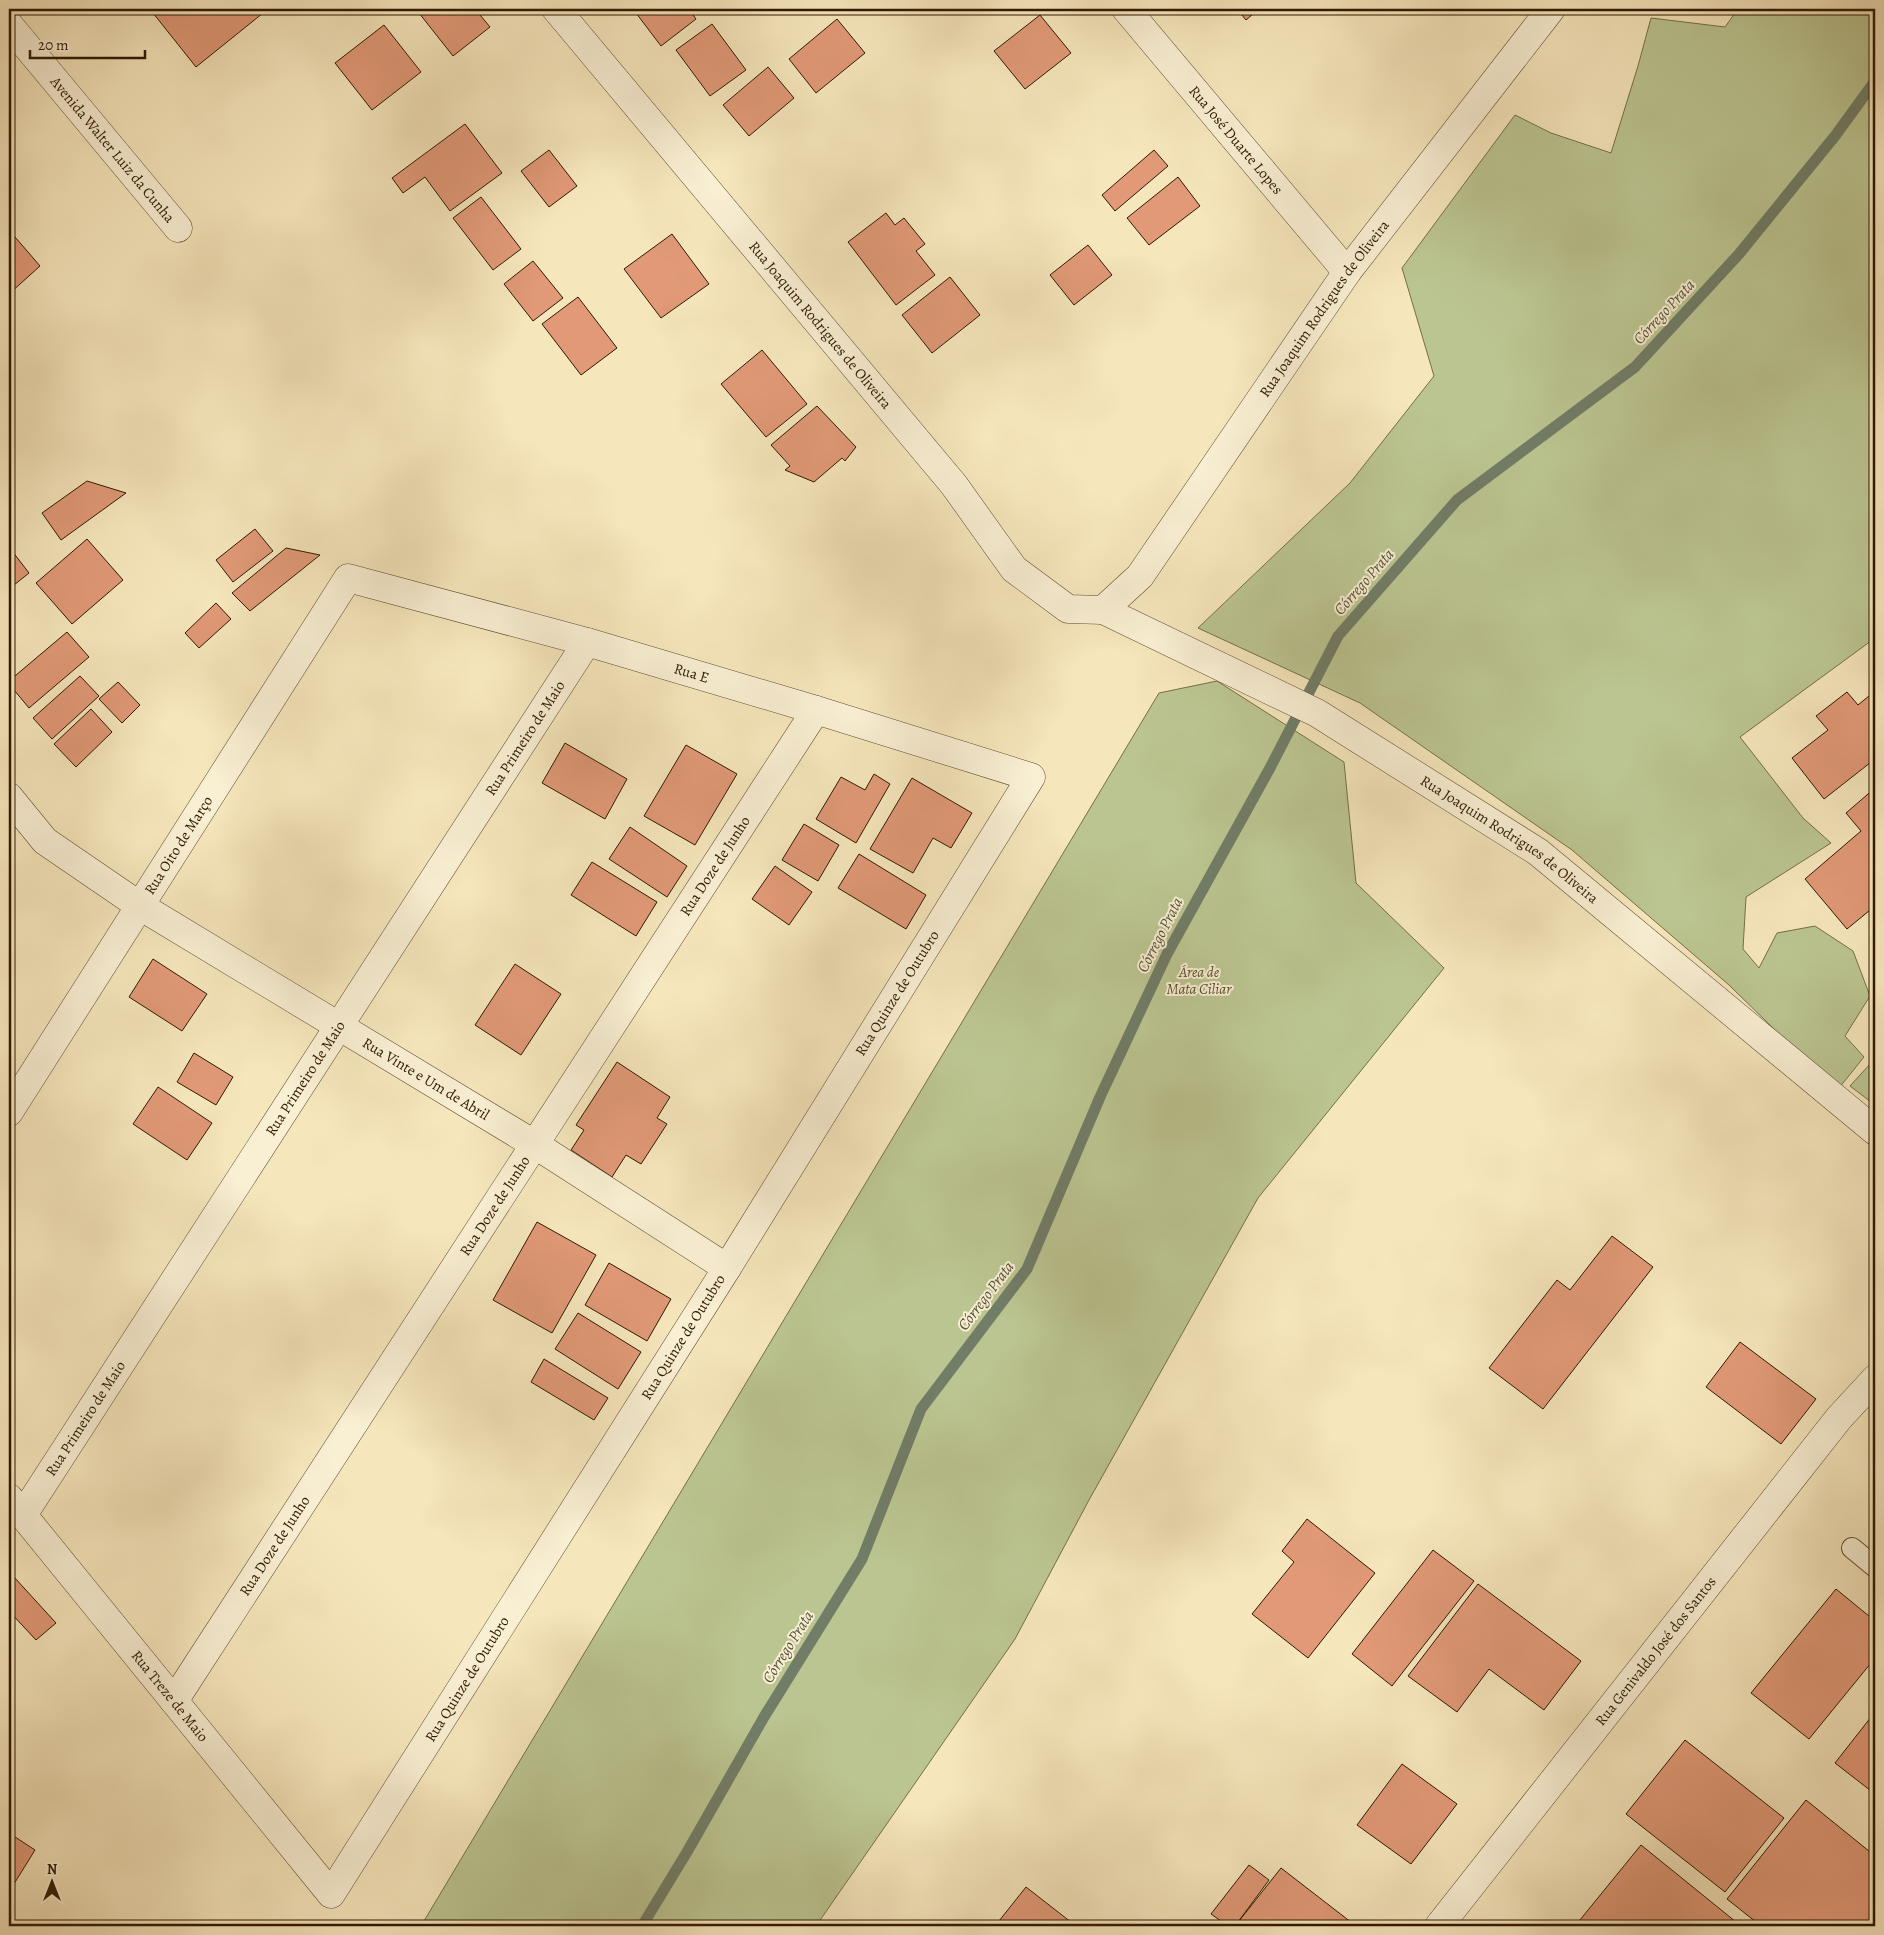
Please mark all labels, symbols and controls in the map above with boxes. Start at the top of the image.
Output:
scale bar [30,28,145,60]
text: 20 m [38,35,69,55]
street label: Avenida Walter Luiz da Cunha [45,71,179,227]
street label: Rua José Duarte Lopes [1185,81,1287,199]
street label: Rua Joaquim Rodrigues de Oliveira [1255,216,1394,401]
street label: Rua Joaquim Rodrigues de Oliveira [744,237,896,413]
water label: Córrego Prata [1628,274,1700,349]
water label: Córrego Prata [1329,544,1399,620]
street label: Rua E [672,658,712,688]
street label: Rua Primeiro de Maio [480,677,570,800]
street label: Rua Joaquim Rodrigues de Oliveira [1417,771,1603,908]
street label: Rua Oito de Março [140,792,217,898]
street label: Rua Doze de Junho [675,812,755,920]
water label: Córrego Prata [1132,893,1189,976]
street label: Rua Quinze de Outubro [850,926,944,1060]
park label: Área de Mata Ciliar [1167,962,1232,999]
street label: Rua Primeiro de Maio [261,1017,350,1140]
street label: Rua Vinte e Um de Abril [359,1033,494,1125]
street label: Rua Doze de Junho [455,1152,535,1260]
water label: Córrego Prata [953,1256,1020,1335]
street label: Rua Quinze de Outubro [636,1270,730,1404]
street label: Rua Primeiro de Maio [41,1357,130,1480]
street label: Rua Doze de Junho [235,1492,314,1600]
street label: Rua Genivaldo José dos Santos [1590,1572,1721,1730]
water label: Córrego Prata [757,1606,819,1687]
street label: Rua Quinze de Outubro [420,1612,514,1746]
street label: Rua Treze de Maio [127,1646,213,1746]
north arrow [28,1858,78,1908]
text: N [47,1860,57,1879]

